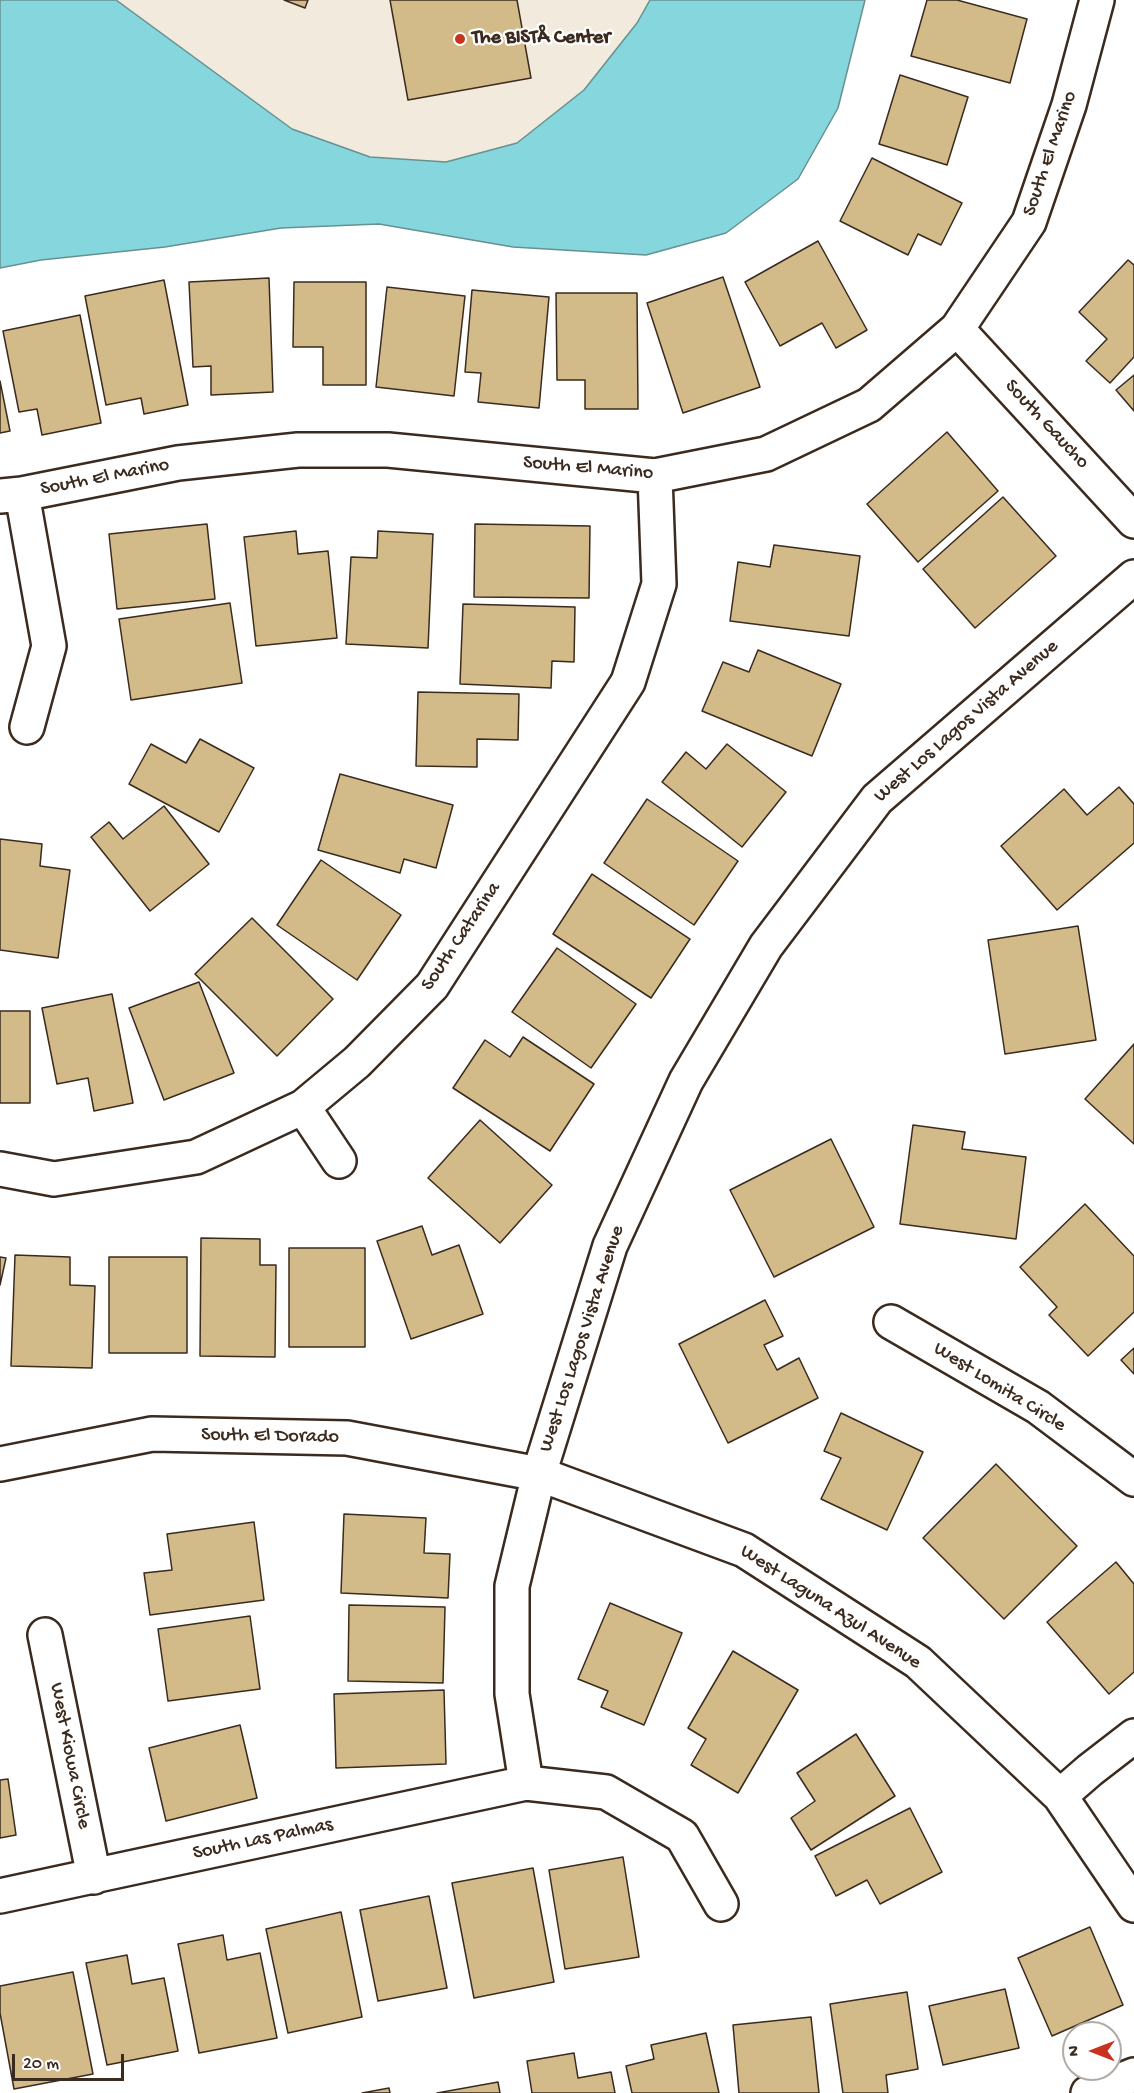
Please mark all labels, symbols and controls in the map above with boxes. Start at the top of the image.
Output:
place label: The BISTÅ Center [472,27,610,51]
marker: The BISTÅ Center [453,32,467,46]
street label: South El Marino [1018,88,1084,220]
street label: South Gaucho [998,375,1094,475]
street label: South El Marino [522,451,654,487]
street label: South El Marino [39,454,171,502]
street label: West Los Lagos Vista Avenue [870,635,1064,809]
street label: South Catarina [417,878,507,996]
street label: West Los Lagos Vista Avenue [535,1223,631,1455]
street label: West Lomita Circle [928,1338,1070,1438]
street label: South El Dorado [201,1424,339,1450]
street label: West Laguna Azul Avenue [735,1540,925,1676]
street label: West Kiowa Circle [43,1681,95,1831]
street label: South Las Palmas [191,1813,335,1867]
north arrow [1062,2021,1122,2081]
scale bar [15,2042,128,2080]
text: N [1066,2046,1085,2056]
text: 20 m [23,2054,59,2075]

